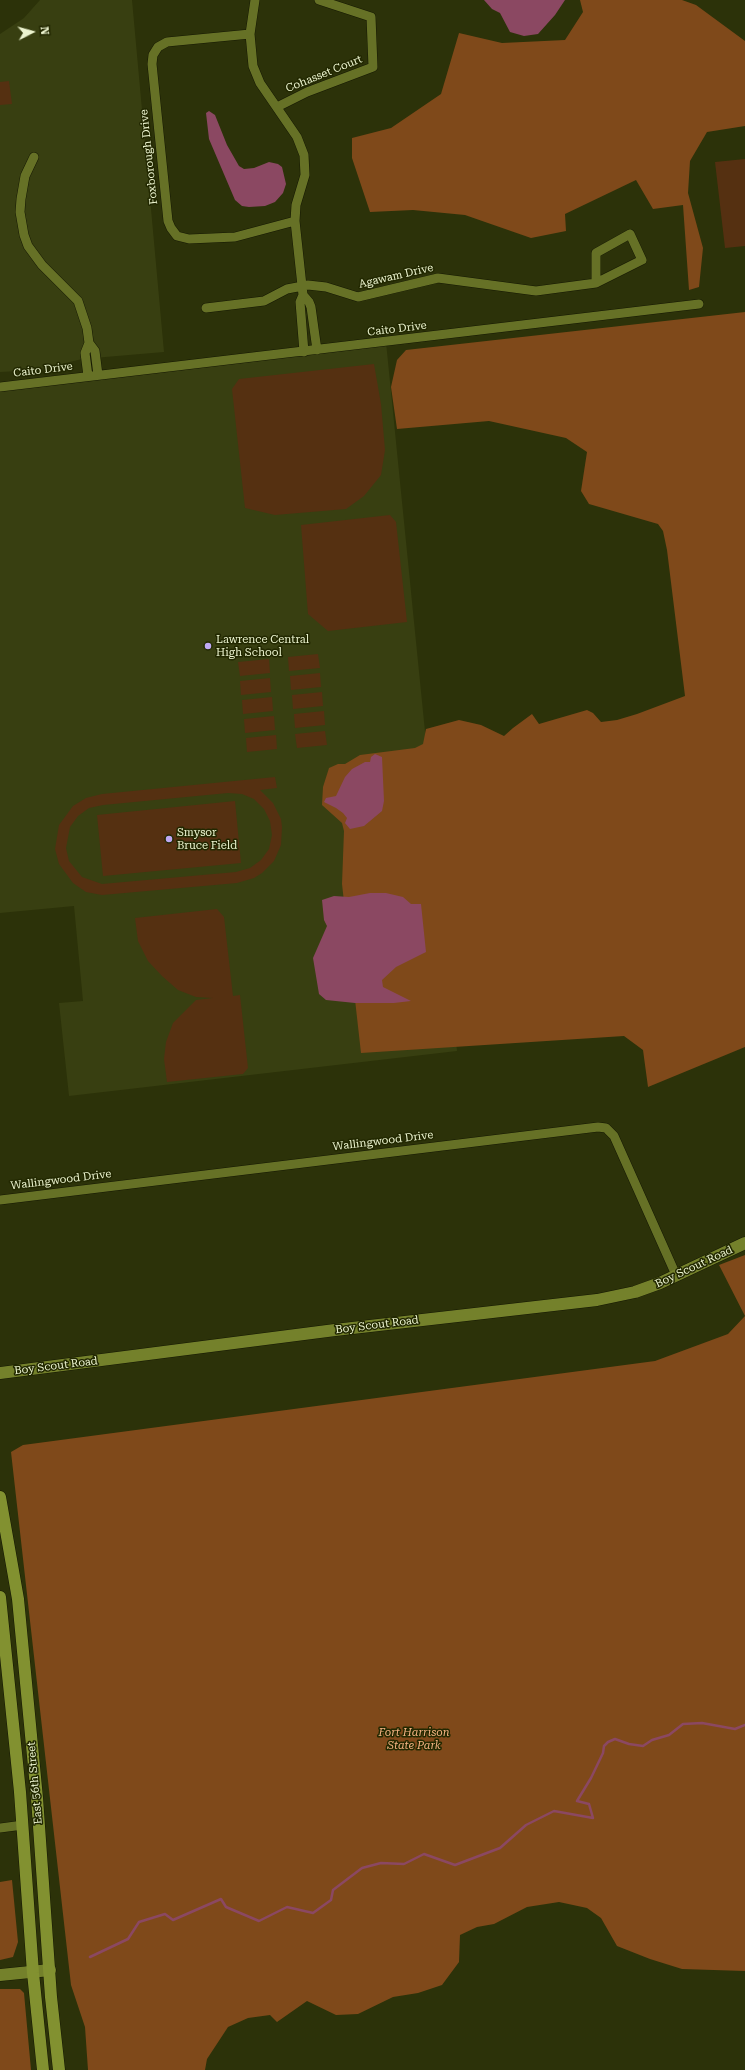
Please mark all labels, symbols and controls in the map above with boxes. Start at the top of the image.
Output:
north arrow [12,12,52,52]
text: N [38,26,51,36]
street label: Cohasset Court [284,53,364,95]
street label: Foxborough Drive [137,109,161,205]
street label: Agawam Drive [357,261,435,291]
street label: Caito Drive [367,319,427,339]
street label: Caito Drive [13,360,73,380]
place label: Lawrence Central High School [216,633,309,659]
marker: Lawrence Central High School [203,641,213,651]
place label: Smysor Bruce Field [177,826,237,852]
marker: Smysor Bruce Field [164,834,174,844]
street label: Wallingwood Drive [332,1128,434,1154]
street label: Wallingwood Drive [10,1167,112,1193]
street label: Boy Scout Road [653,1243,735,1291]
street label: Boy Scout Road [335,1313,419,1337]
street label: Boy Scout Road [14,1354,98,1378]
park label: Fort Harrison State Park [379,1726,449,1752]
street label: East 56th Street [25,1741,45,1825]

